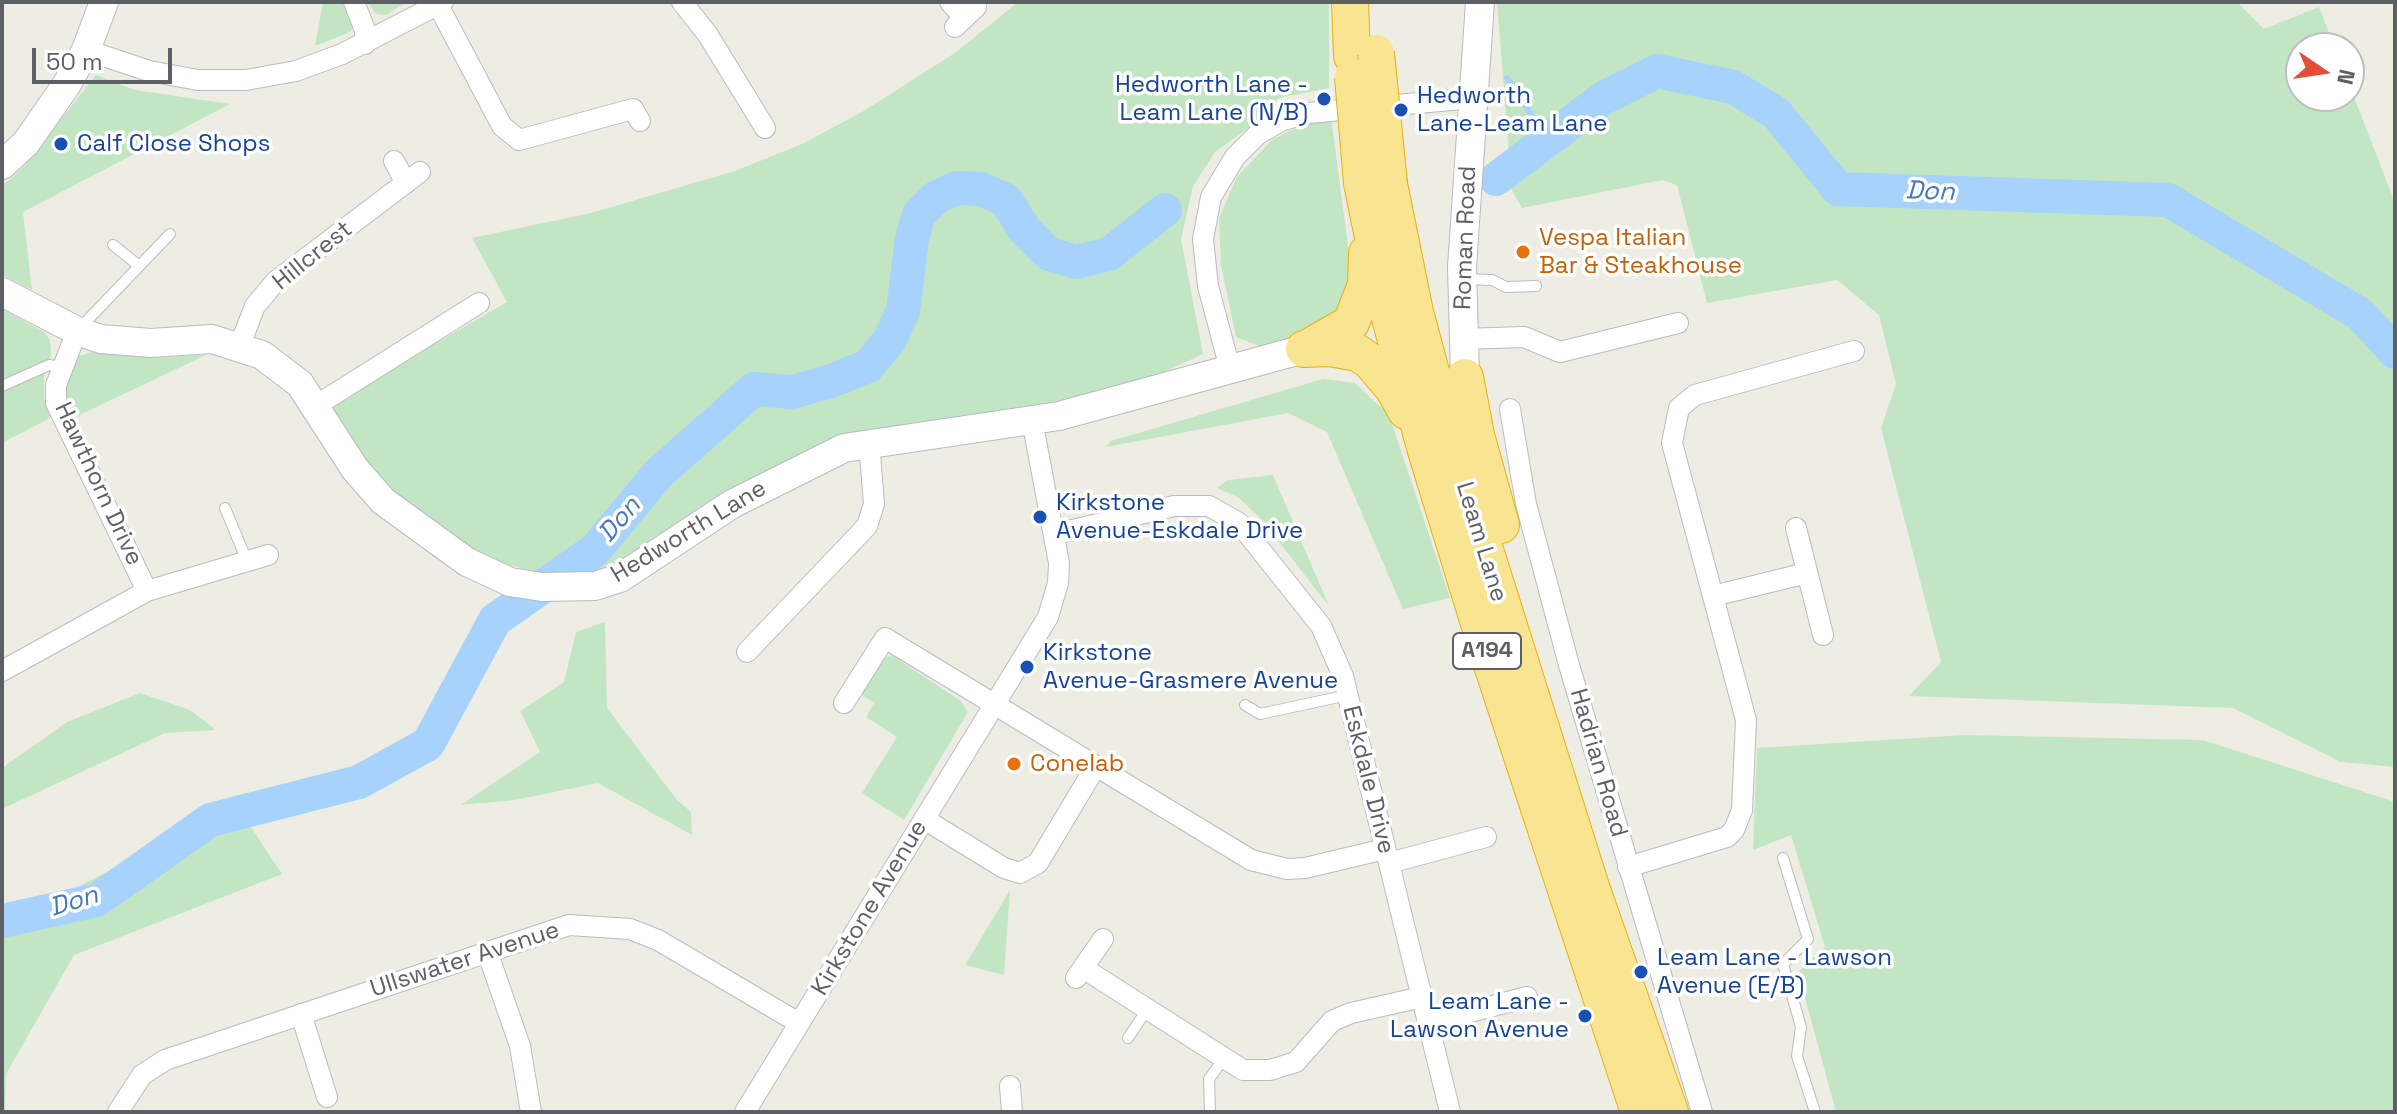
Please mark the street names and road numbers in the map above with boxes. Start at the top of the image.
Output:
street label: Roman Road [1449,165,1483,311]
street label: Hillcrest [267,215,359,297]
street label: Hawthorn Drive [48,398,148,570]
street label: Hedworth Lane [606,474,772,590]
street label: Leam Lane [1449,479,1513,605]
road number: A194 [1453,633,1521,669]
street label: Hadrian Road [1563,685,1633,841]
street label: Eskdale Drive [1336,703,1400,857]
street label: Kirkstone Avenue [806,815,934,1001]
street label: Ullswater Avenue [367,916,563,1004]

